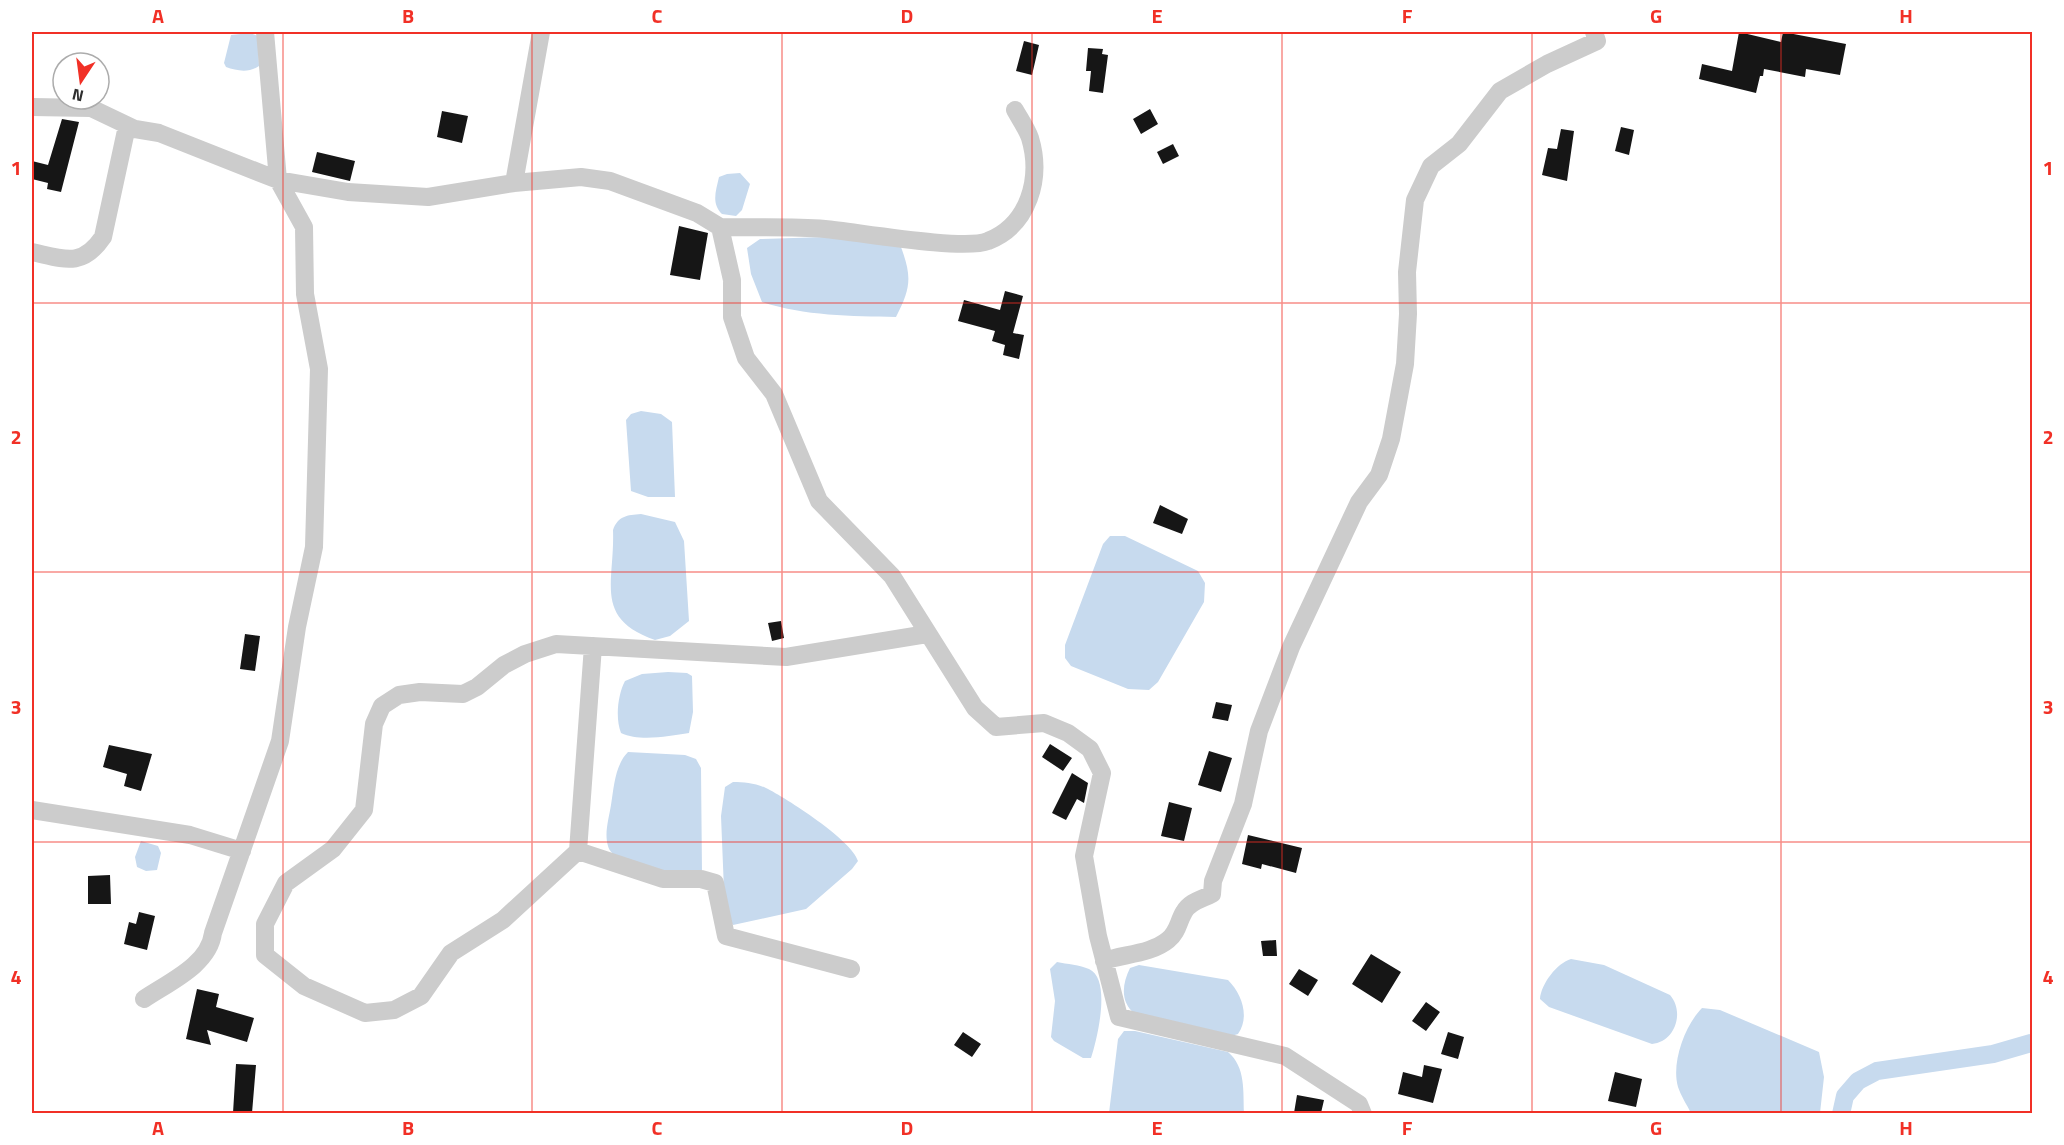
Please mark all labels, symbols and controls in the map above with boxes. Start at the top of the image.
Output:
text: A [152,0,164,31]
text: B [402,0,414,31]
text: C [652,0,663,31]
text: D [901,0,913,31]
text: E [1151,0,1163,31]
text: F [1402,0,1413,31]
text: G [1650,0,1662,31]
text: H [1899,0,1913,31]
north arrow [51,51,111,111]
text: N [70,83,86,109]
text: 1 [10,152,22,183]
text: 1 [2042,152,2054,183]
text: 2 [10,421,22,452]
text: 2 [2042,421,2054,452]
text: 3 [10,691,22,722]
text: 3 [2042,691,2054,722]
text: 4 [10,961,22,992]
text: 4 [2042,961,2054,992]
text: A [152,1112,164,1143]
text: B [402,1112,414,1143]
text: C [652,1112,663,1143]
text: D [901,1112,913,1143]
text: E [1151,1112,1163,1143]
text: F [1402,1112,1413,1143]
text: G [1650,1112,1662,1143]
text: H [1899,1112,1913,1143]

